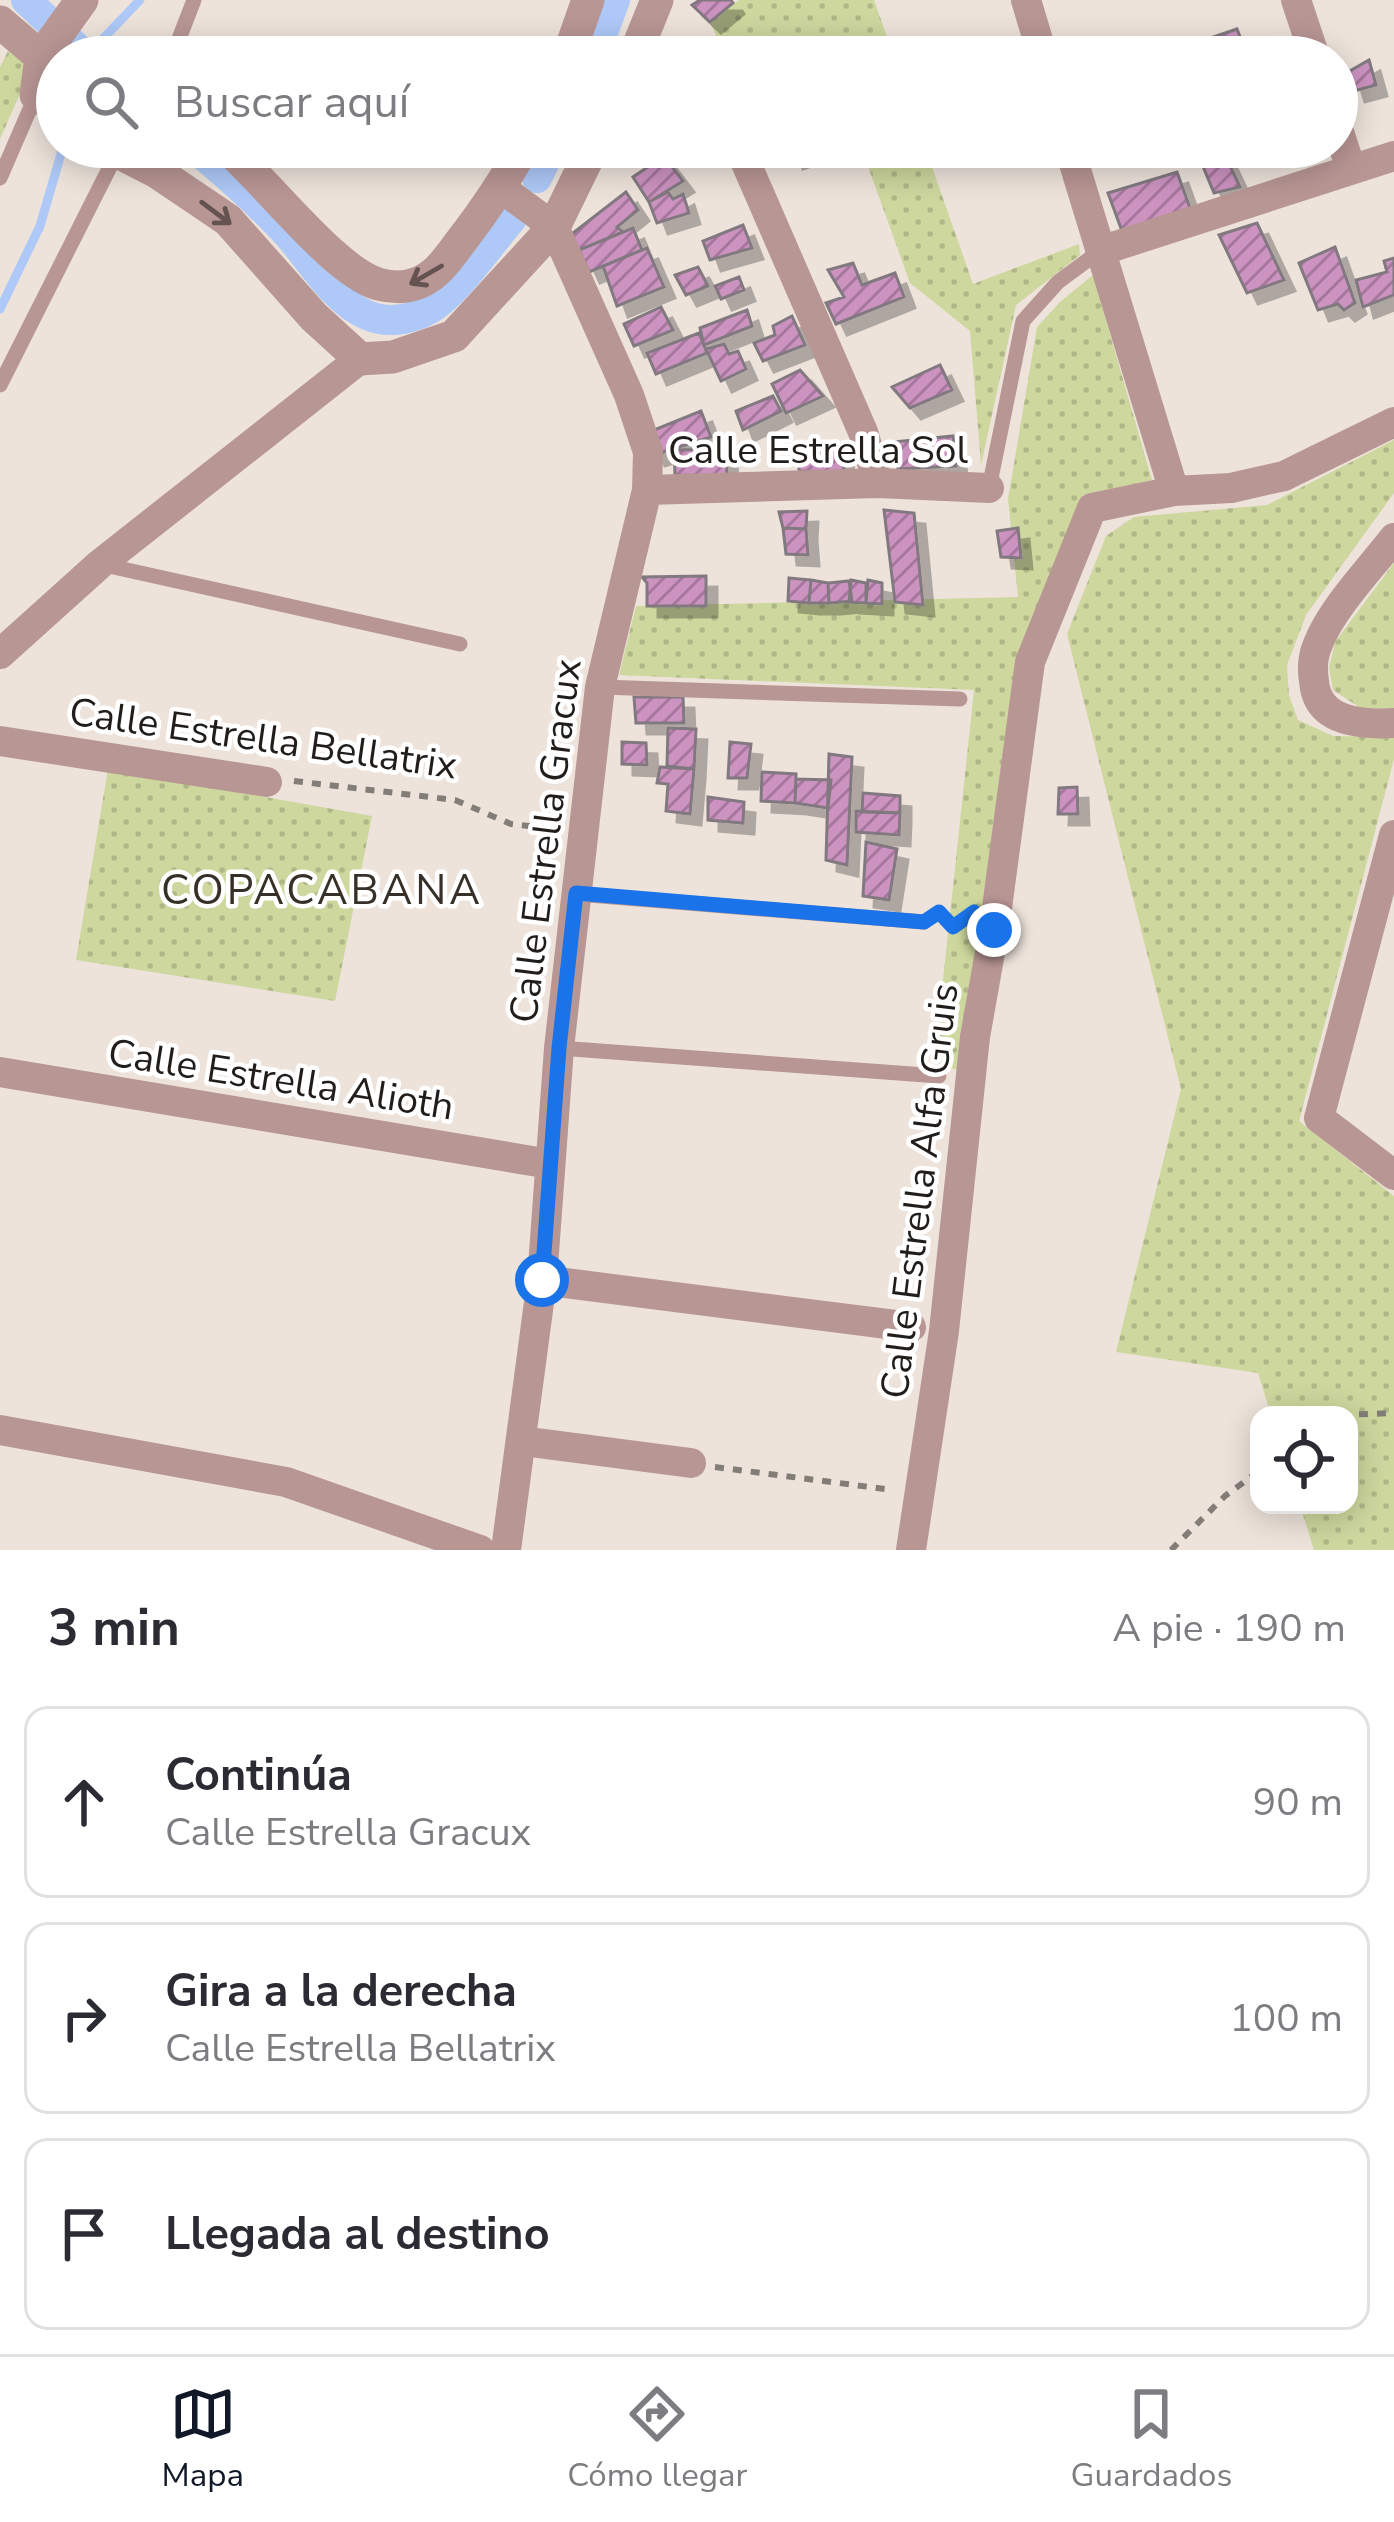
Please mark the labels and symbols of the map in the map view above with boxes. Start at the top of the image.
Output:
one-way arrow [200,200,232,226]
one-way arrow [409,264,444,287]
street label: Calle Estrella Sol [668,424,968,477]
street label: Calle Estrella Gracux [497,656,595,1026]
street label: Calle Estrella Bellatrix [66,686,460,792]
district label: COPACABANA [161,862,483,919]
route end [967,903,1021,957]
street label: Calle Estrella Alfa Gruis [868,980,972,1402]
street label: Calle Estrella Alioth [104,1027,458,1133]
route start [515,1253,569,1307]

